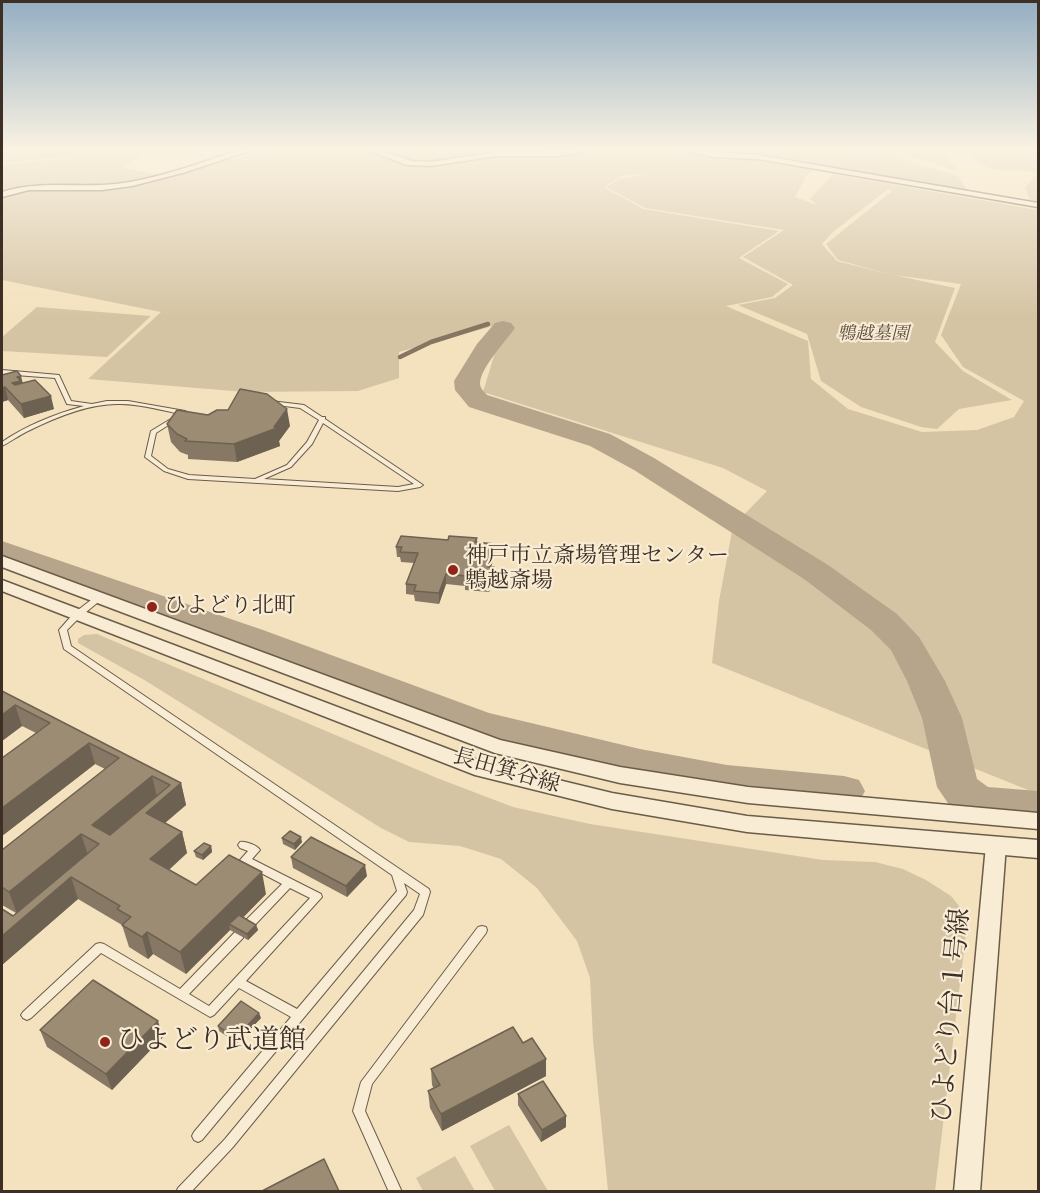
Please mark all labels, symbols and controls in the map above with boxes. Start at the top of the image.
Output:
park label: 鵯越墓園 [837,324,909,346]
place label: 神戸市立斎場管理センター 鵯越斎場 [465,544,729,596]
marker: 神戸市立斎場管理センター 鵯越斎場 [446,563,460,577]
place label: ひよどり北町 [164,594,296,620]
marker: ひよどり北町 [145,600,159,614]
street label: 長田箕谷線 [449,744,563,800]
street label: ひよどり台１号線 [927,907,979,1125]
place label: ひよどり武道館 [117,1026,306,1058]
marker: ひよどり武道館 [98,1035,112,1049]

